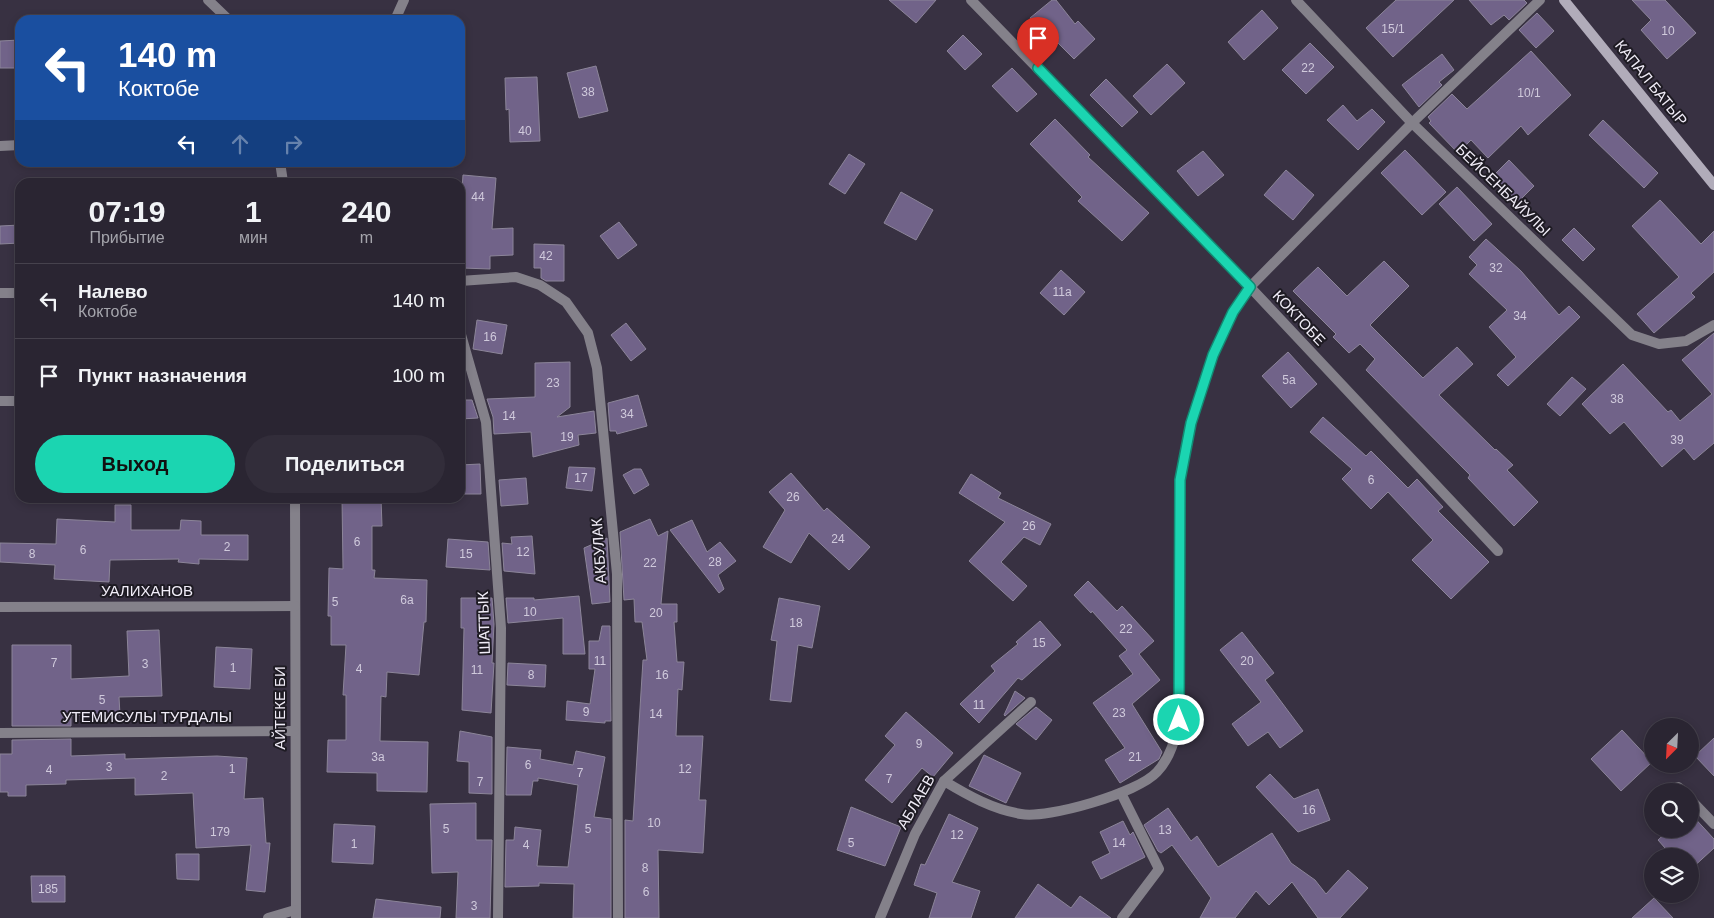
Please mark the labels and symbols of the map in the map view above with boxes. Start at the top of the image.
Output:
pin [1017,17,1059,68]
house number: 15/1 [1381,22,1405,36]
house number: 10 [1661,24,1675,38]
street label: КАПАЛ БАТЫР [1612,37,1691,129]
house number: 22 [1301,61,1315,75]
house number: 38 [581,85,595,99]
house number: 10/1 [1517,86,1541,100]
house number: 40 [518,124,532,138]
street label: БЕЙСЕНБАЙУЛЫ [1453,140,1554,239]
house number: 44 [471,190,485,204]
house number: 42 [539,249,553,263]
house number: 32 [1489,261,1503,275]
house number: 11а [1052,285,1072,299]
street label: КОКТОБЕ [1270,287,1329,349]
house number: 34 [1513,309,1527,323]
house number: 16 [483,330,497,344]
house number: 5а [1282,373,1296,387]
house number: 23 [546,376,560,390]
house number: 38 [1610,392,1624,406]
house number: 34 [620,407,634,421]
house number: 14 [502,409,516,423]
house number: 19 [560,430,574,444]
house number: 39 [1670,433,1684,447]
house number: 17 [574,471,588,485]
house number: 6 [1368,473,1375,487]
house number: 26 [786,490,800,504]
street label: АКБУЛАК [588,517,609,584]
house number: 26 [1022,519,1036,533]
house number: 24 [831,532,845,546]
house number: 6 [354,535,361,549]
house number: 2 [224,540,231,554]
house number: 6 [80,543,87,557]
house number: 12 [516,545,530,559]
house number: 8 [29,547,36,561]
house number: 15 [459,547,473,561]
house number: 28 [708,555,722,569]
house number: 22 [643,556,657,570]
street label: УАЛИХАНОВ [101,582,193,599]
street label: ШАТТЫК [474,591,493,655]
house number: 6а [400,593,414,607]
house number: 5 [332,595,339,609]
house number: 10 [523,605,537,619]
house number: 20 [649,606,663,620]
house number: 18 [789,616,803,630]
house number: 22 [1119,622,1133,636]
house number: 15 [1032,636,1046,650]
house number: 11 [594,654,607,668]
house number: 20 [1240,654,1254,668]
house number: 7 [51,656,58,670]
house number: 3 [142,657,149,671]
house number: 1 [230,661,237,675]
house number: 4 [356,662,363,676]
house number: 11 [471,663,484,677]
street label: АЙТЕКЕ БИ [271,666,288,750]
house number: 8 [528,668,535,682]
house number: 16 [655,668,669,682]
house number: 5 [99,693,106,707]
position arrow [1152,693,1204,745]
house number: 11 [973,698,986,712]
house number: 9 [583,705,590,719]
house number: 23 [1112,706,1126,720]
house number: 14 [649,707,663,721]
street label: УТЕМИСУЛЫ ТУРДАЛЫ [62,708,232,725]
north arrow [1644,718,1699,772]
house number: 9 [916,737,923,751]
house number: 3а [371,750,385,764]
house number: 21 [1128,750,1142,764]
house number: 6 [525,758,532,772]
house number: 3 [106,760,113,774]
house number: 1 [229,762,236,776]
house number: 12 [678,762,692,776]
house number: 4 [46,763,53,777]
house number: 7 [577,766,584,780]
house number: 2 [161,769,168,783]
house number: 7 [886,772,893,786]
street label: АБЛАЕВ [893,772,938,832]
house number: 7 [477,775,484,789]
house number: 16 [1302,803,1316,817]
house number: 10 [647,816,661,830]
house number: 5 [443,822,450,836]
house number: 5 [585,822,592,836]
house number: 13 [1158,823,1172,837]
house number: 179 [210,825,230,839]
house number: 12 [950,828,964,842]
house number: 5 [848,836,855,850]
house number: 14 [1112,836,1126,850]
house number: 1 [351,837,358,851]
house number: 4 [523,838,530,852]
house number: 8 [642,861,649,875]
house number: 185 [38,882,58,896]
house number: 6 [643,885,650,899]
house number: 3 [471,899,478,913]

